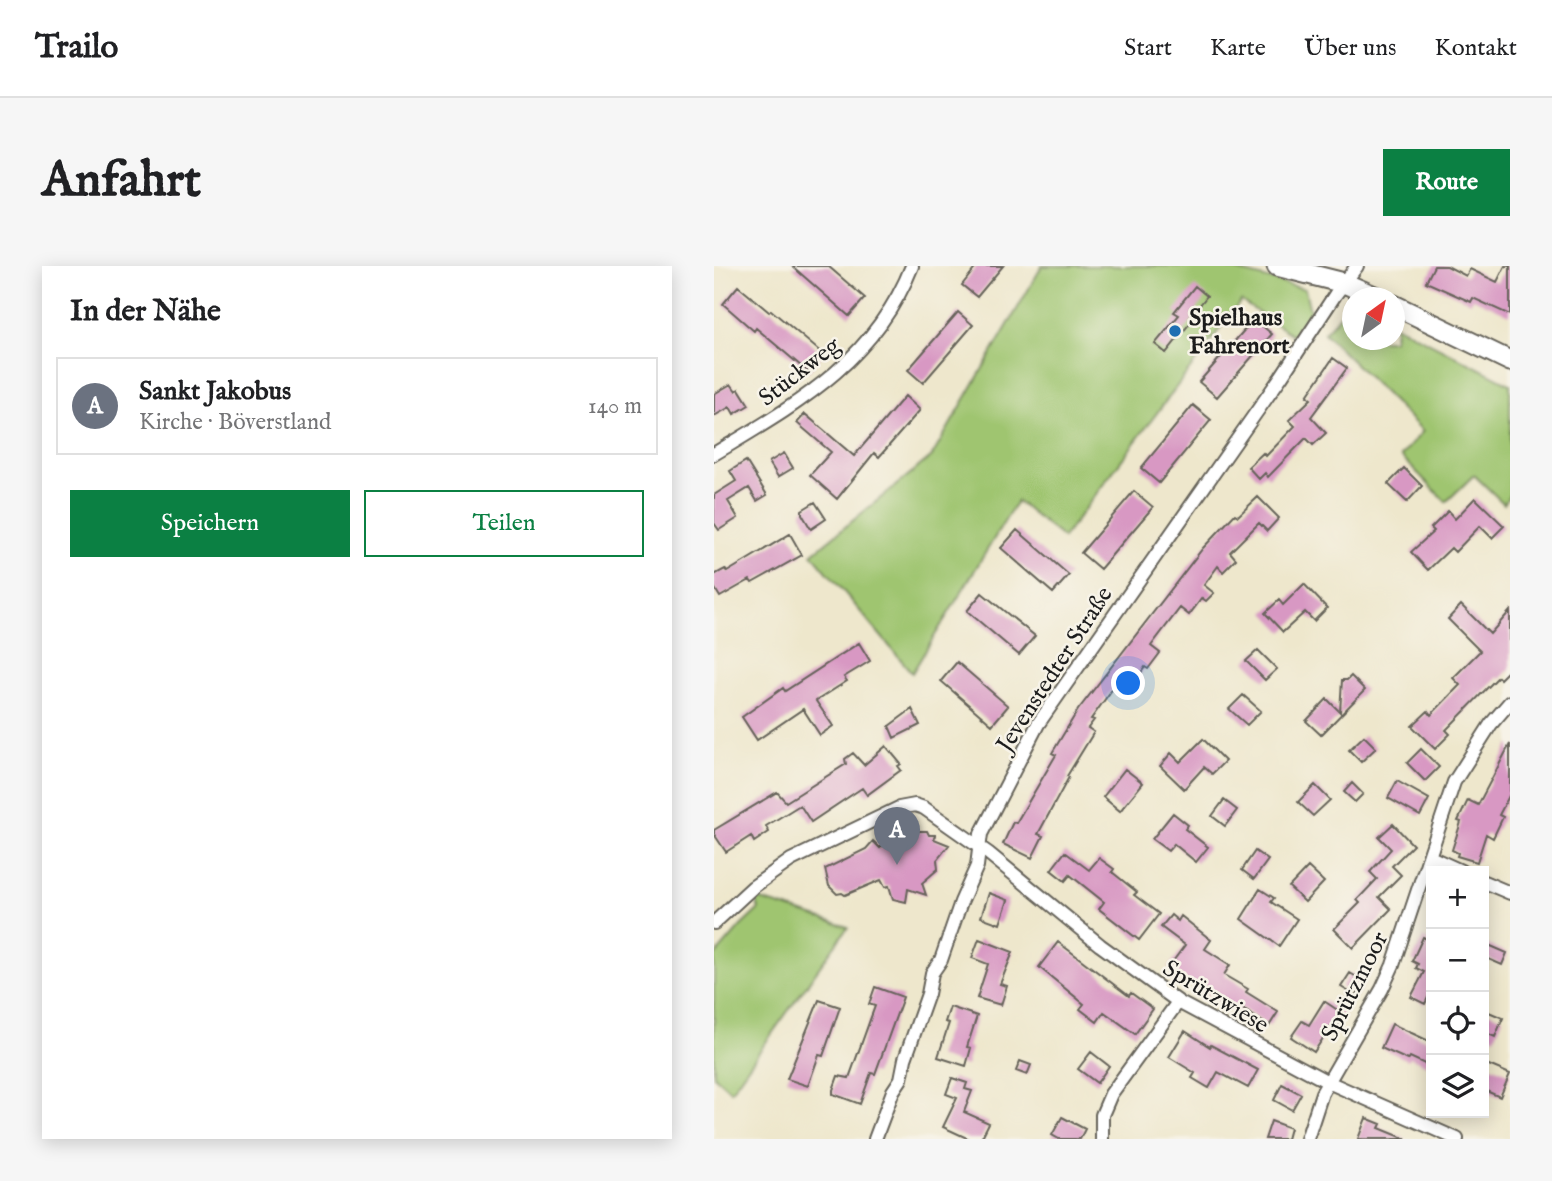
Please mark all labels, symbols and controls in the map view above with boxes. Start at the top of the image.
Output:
text: Trailo [35,27,118,69]
text: Start [1124,33,1172,64]
text: Karte [1210,33,1266,64]
text: Über uns [1304,33,1396,64]
text: Kontakt [1434,33,1517,64]
button: Route [1383,149,1510,216]
text: Anfahrt [42,151,201,213]
north arrow [1342,287,1405,350]
text: In der Nähe [70,293,221,331]
place label: Spielhaus Fahrenort [1189,303,1290,362]
marker: Spielhaus Fahrenort [1167,323,1183,339]
street label: Stückweg [753,330,848,414]
text: Sankt Jakobus [139,375,291,408]
text: A [87,392,103,421]
text: 140 m [588,392,642,421]
text: Kirche · Böverstland [139,408,331,437]
button: Speichern [70,490,350,557]
button: Teilen [364,490,644,557]
street label: Jevenstedter Straße [988,581,1120,761]
your location [1111,666,1145,700]
pin: A [874,807,920,865]
map controls [1426,866,1489,1118]
button: + [1426,866,1489,929]
street label: Sprützmoor [1315,927,1396,1047]
button: − [1426,929,1489,992]
street label: Sprützwiese [1157,954,1274,1041]
button: locate [1426,992,1489,1055]
button: layers [1426,1055,1489,1118]

